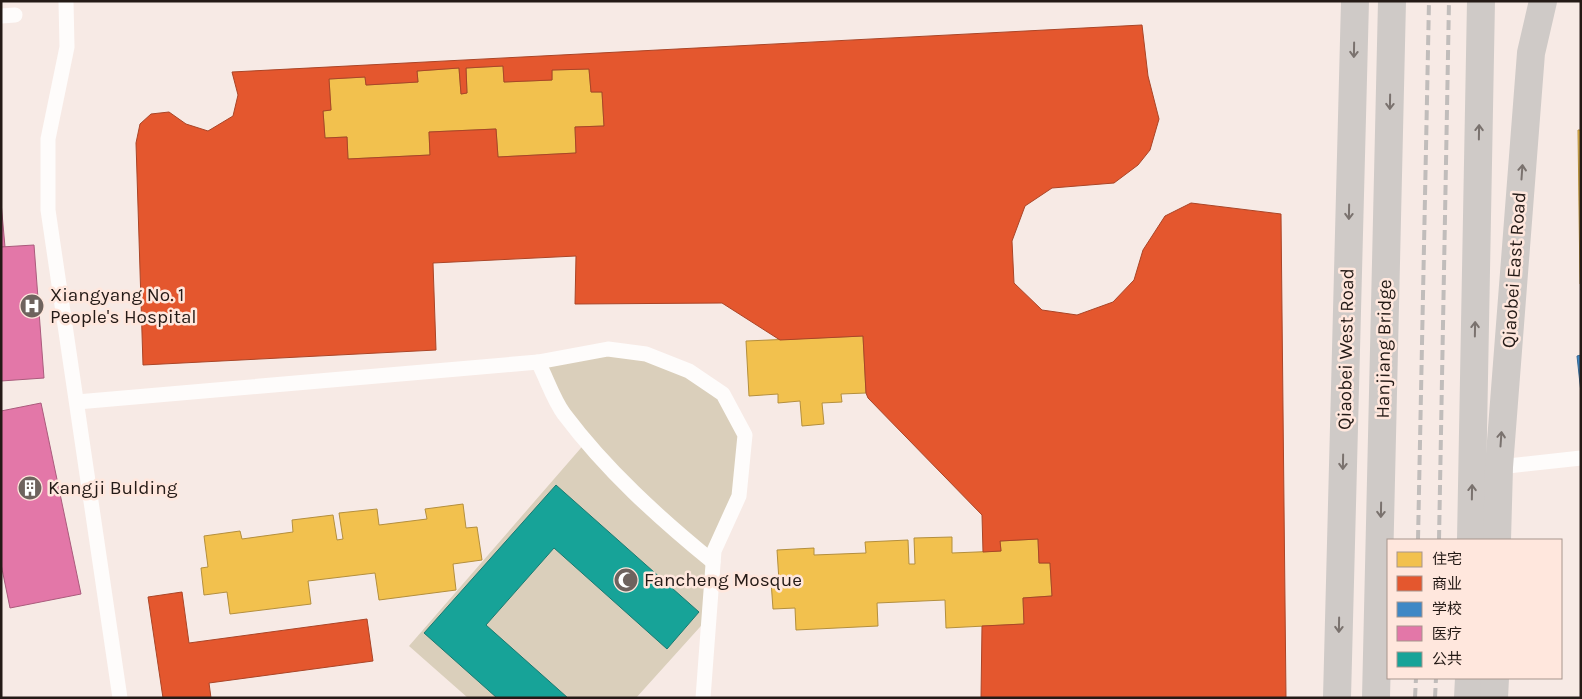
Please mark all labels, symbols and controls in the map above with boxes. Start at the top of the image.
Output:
one-way arrow [1349,42,1358,58]
one-way arrow [1385,94,1395,110]
one-way arrow [1474,124,1484,140]
one-way arrow [1517,165,1526,181]
street label: Qiaobei East Road [1498,191,1530,349]
one-way arrow [1345,204,1354,220]
street label: Qiaobei West Road [1334,268,1358,430]
street label: Hanjiang Bridge [1372,279,1396,419]
place label: Xiangyang No. 1 People's Hospital [50,284,197,328]
hospital icon: Xiangyang No. 1 People's Hospital [19,293,45,319]
one-way arrow [1470,321,1480,338]
one-way arrow [1496,431,1506,447]
one-way arrow [1338,454,1348,470]
building icon: Kangji Bulding [17,475,43,501]
place label: Kangji Bulding [48,477,178,499]
one-way arrow [1467,484,1477,500]
one-way arrow [1376,502,1386,518]
legend [1387,539,1562,679]
text: 住宅 [1432,550,1462,568]
mosque icon: Fancheng Mosque [613,567,639,593]
place label: Fancheng Mosque [644,569,802,591]
text: 商业 [1432,575,1462,593]
text: 学校 [1432,600,1462,618]
one-way arrow [1334,616,1344,633]
text: 医疗 [1432,625,1462,643]
text: 公共 [1432,650,1462,668]

